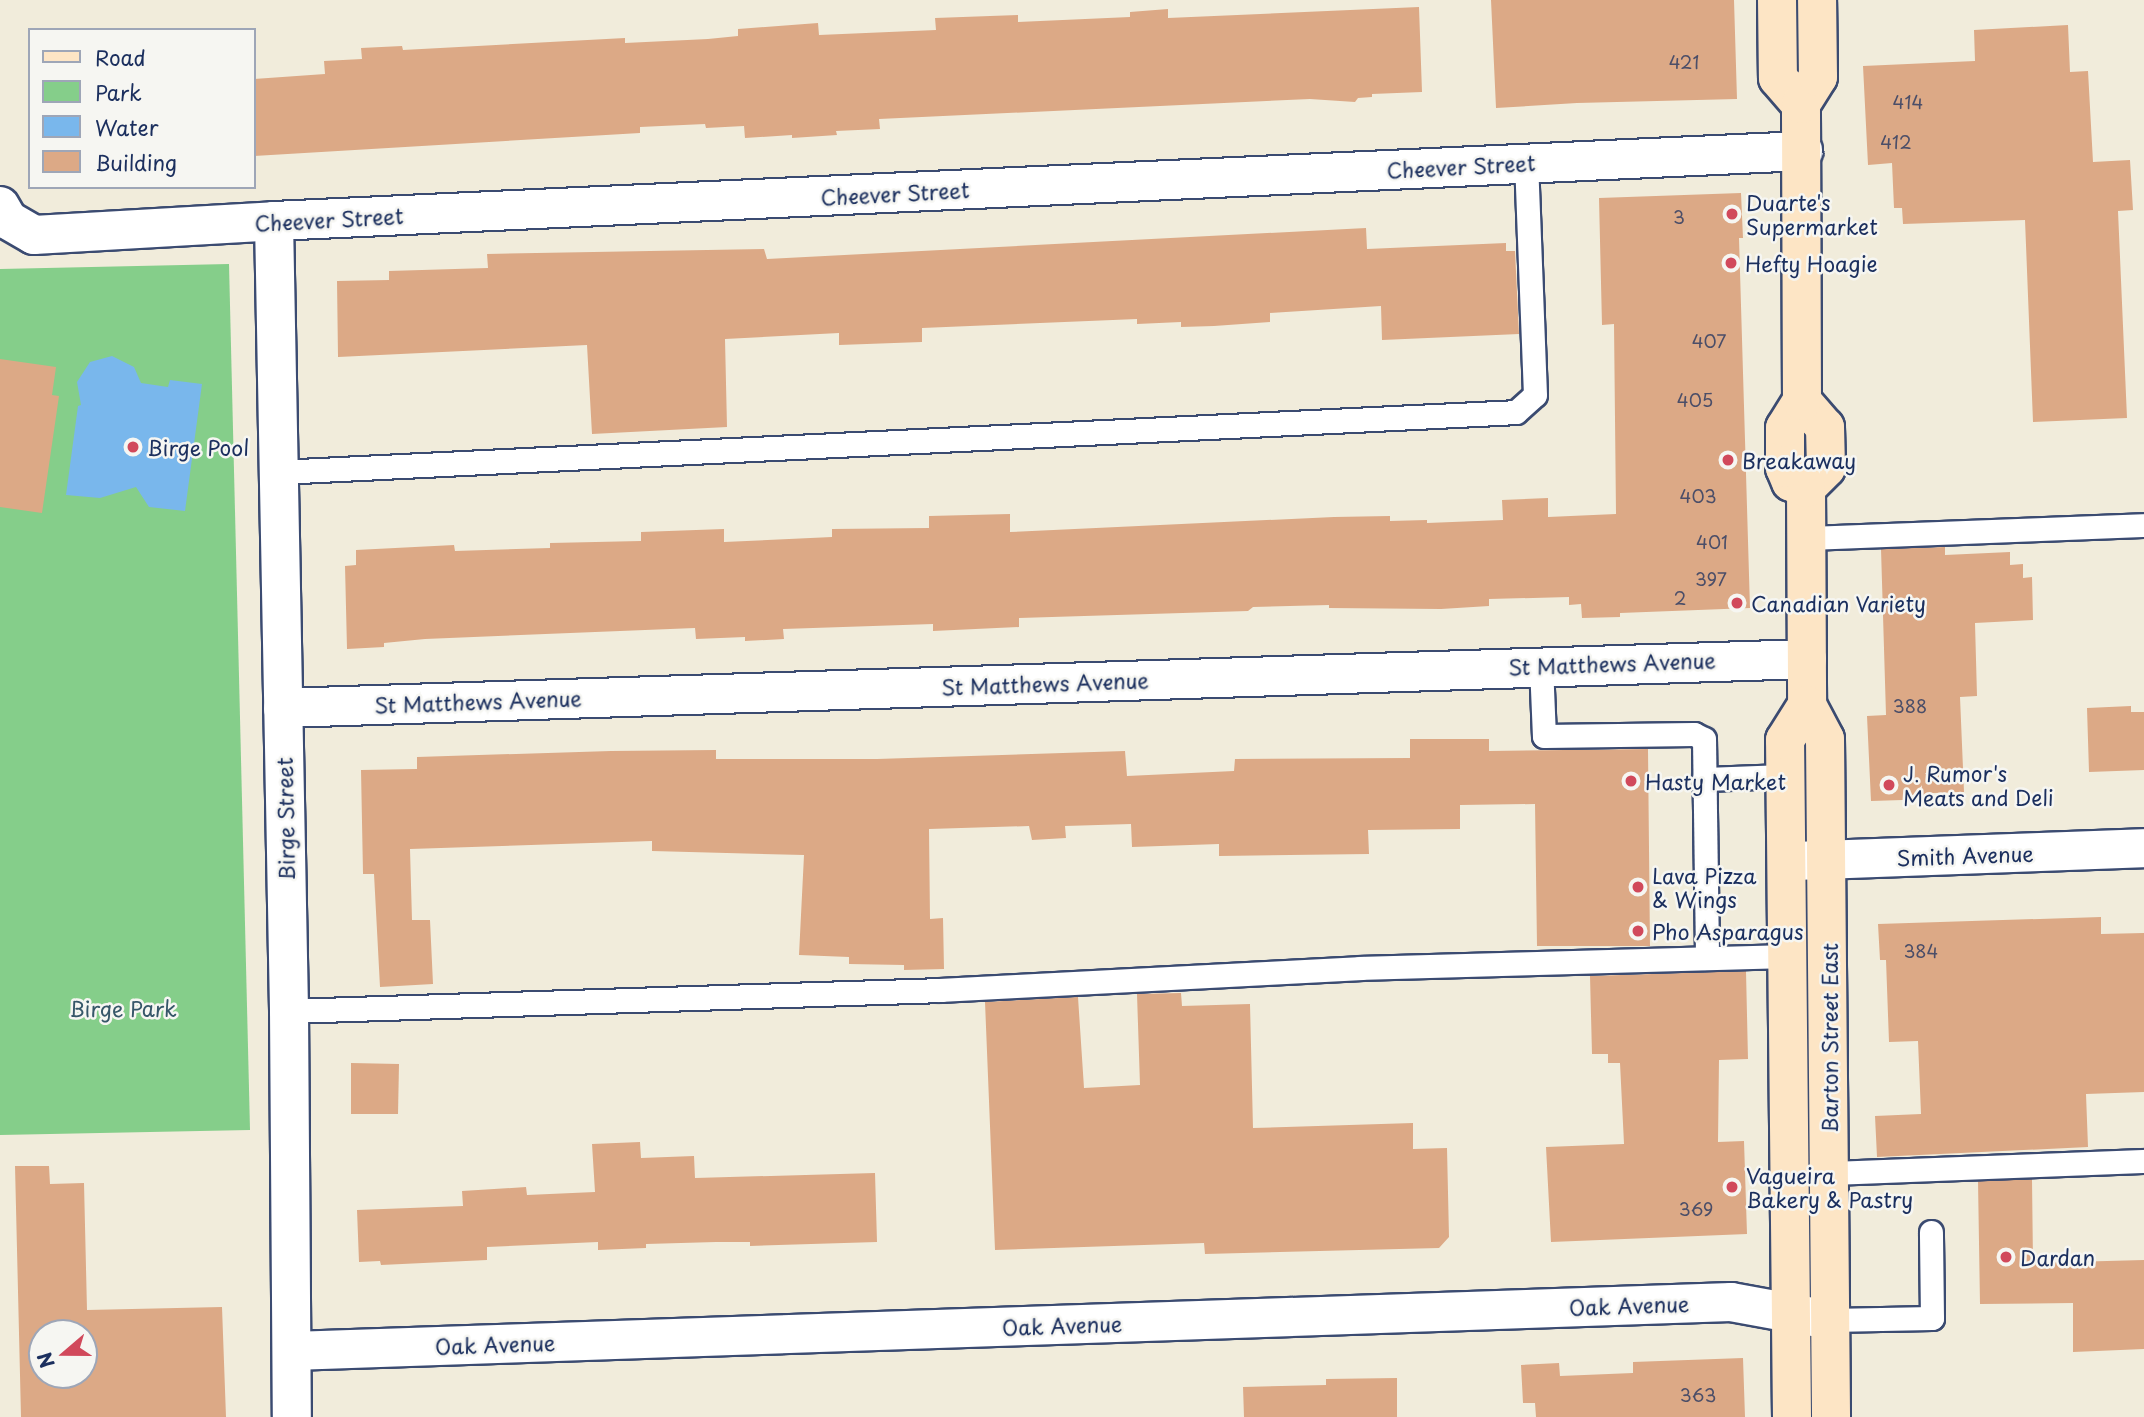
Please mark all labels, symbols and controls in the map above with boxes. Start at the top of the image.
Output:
legend [28,28,256,189]
text: Road [95,41,146,73]
house number: 421 [1669,51,1699,73]
text: Park [95,76,142,108]
house number: 414 [1893,91,1923,113]
text: Water [95,111,158,143]
house number: 412 [1880,131,1912,153]
text: Building [95,146,177,178]
street label: Cheever Street [1386,149,1536,183]
street label: Cheever Street [820,176,970,210]
place label: Duarte's Supermarket [1746,189,1878,239]
street label: Cheever Street [254,202,404,236]
house number: 3 [1673,206,1685,228]
marker: Duarte's Supermarket [1724,206,1740,222]
place label: Hefty Hoagie [1745,250,1880,276]
marker: Hefty Hoagie [1723,255,1739,271]
house number: 407 [1692,330,1726,352]
house number: 405 [1677,389,1713,411]
place label: Birge Pool [147,434,250,460]
marker: Birge Pool [125,439,141,455]
place label: Breakaway [1742,447,1856,473]
marker: Breakaway [1720,452,1736,468]
house number: 403 [1680,485,1716,507]
house number: 401 [1696,531,1728,553]
house number: 397 [1695,568,1727,590]
house number: 2 [1674,587,1686,609]
place label: Canadian Variety [1751,590,1928,616]
marker: Canadian Variety [1729,595,1745,611]
street label: St Matthews Avenue [1509,647,1715,679]
street label: St Matthews Avenue [942,667,1148,699]
street label: St Matthews Avenue [375,685,581,717]
house number: 388 [1893,695,1927,717]
street label: Birge Street [271,757,299,881]
place label: J. Rumor's Meats and Deli [1903,760,2057,810]
place label: Hasty Market [1645,768,1785,794]
marker: Hasty Market [1623,773,1639,789]
marker: J. Rumor's Meats and Deli [1881,777,1897,793]
street label: Smith Avenue [1896,840,2034,870]
place label: Lava Pizza & Wings [1652,862,1757,912]
marker: Lava Pizza & Wings [1630,879,1646,895]
place label: Pho Asparagus [1652,918,1803,944]
marker: Pho Asparagus [1630,923,1646,939]
house number: 384 [1903,940,1939,962]
street label: Barton Street East [1816,942,1842,1134]
park label: Birge Park [69,995,177,1021]
place label: Vagueira Bakery & Pastry [1746,1162,1914,1212]
marker: Vagueira Bakery & Pastry [1724,1179,1740,1195]
house number: 369 [1679,1198,1713,1220]
place label: Dardan [2020,1244,2095,1270]
marker: Dardan [1998,1249,2014,1265]
street label: Oak Avenue [1568,1290,1690,1320]
street label: Oak Avenue [1001,1310,1123,1340]
north arrow [28,1319,98,1389]
street label: Oak Avenue [434,1329,556,1359]
text: N [29,1349,61,1372]
house number: 363 [1680,1384,1716,1406]

